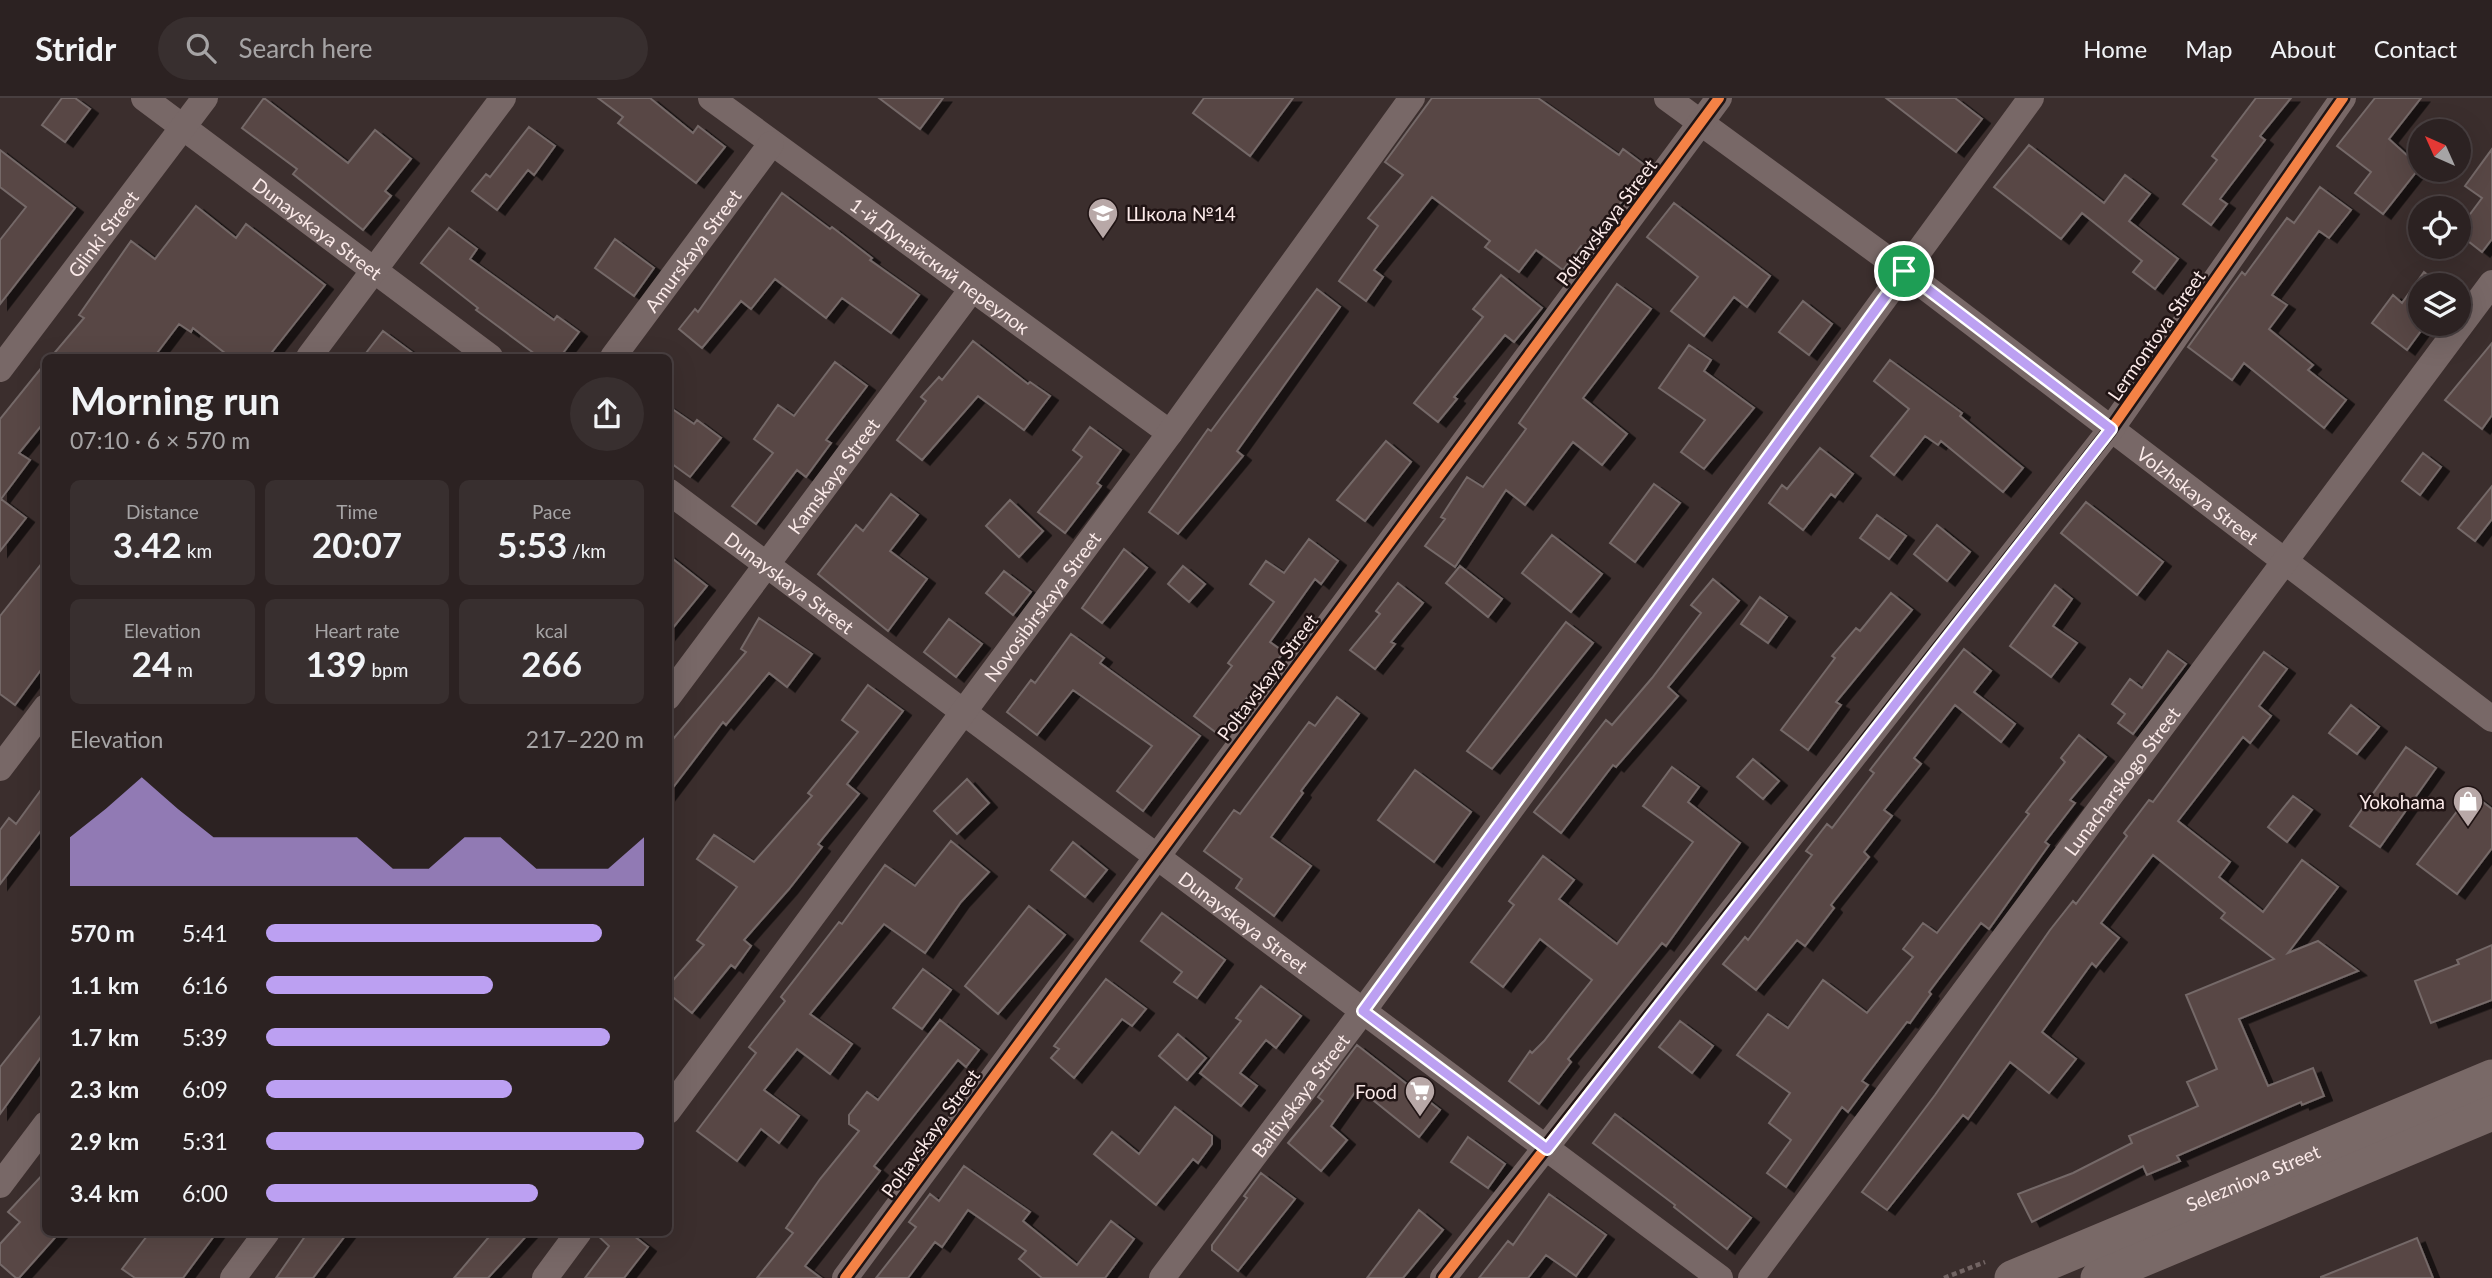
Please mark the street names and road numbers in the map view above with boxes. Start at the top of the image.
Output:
street label: Poltavskaya Street [1551,154,1661,290]
street label: Dunayskaya Street [249,172,387,284]
street label: Amurskaya Street [639,184,745,316]
street label: Glinki Street [62,185,143,281]
street label: 1-й Дунайский переулок [846,192,1035,339]
street label: Lermontova Street [2102,265,2210,405]
street label: Kamskaya Street [782,413,884,538]
street label: Volzhskaya Street [2133,441,2264,549]
street label: Dunayskaya Street [721,526,859,638]
street label: Novosibirskaya Street [979,527,1105,686]
street label: Poltavskaya Street [1212,609,1322,745]
street label: Lunacharskogo Street [2059,702,2184,860]
street label: Dunayskaya Street [1175,866,1313,978]
street label: Baltiyskaya Street [1246,1029,1354,1161]
street label: Poltavskaya Street [876,1064,984,1202]
street label: Selezniova Street [2182,1139,2323,1215]

